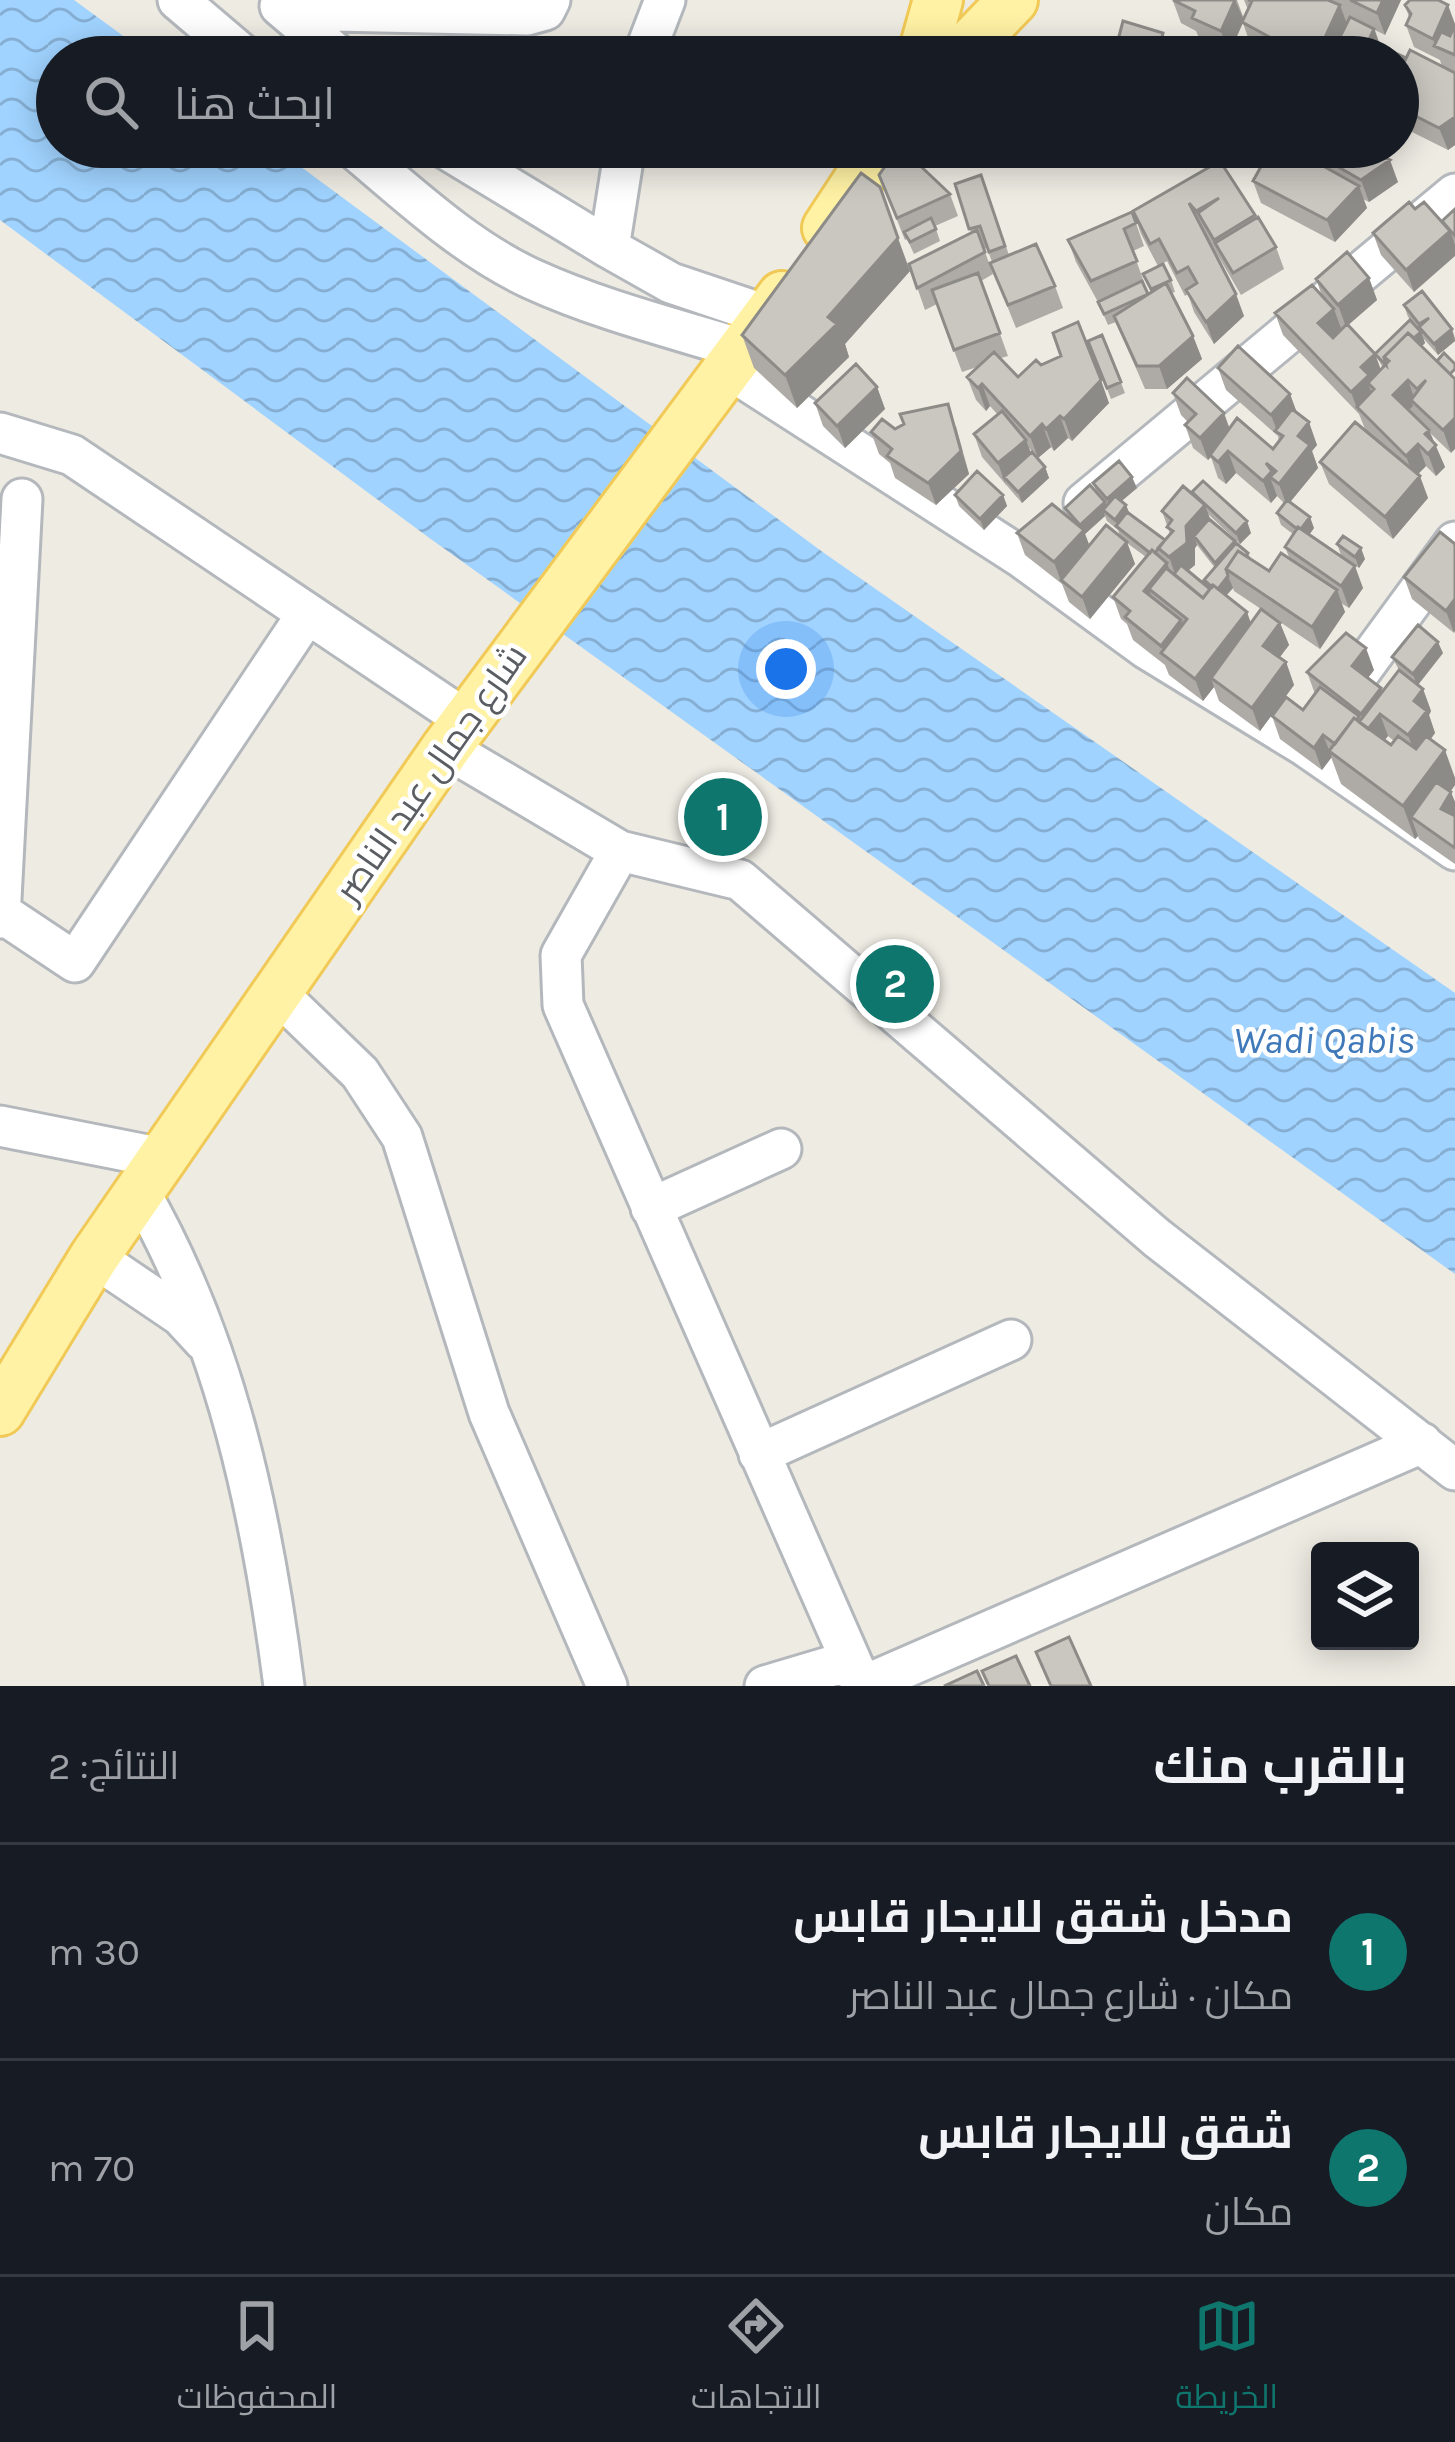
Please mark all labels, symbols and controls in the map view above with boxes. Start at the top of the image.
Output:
search box [36,36,1419,168]
icon: search [78,69,144,135]
text: ابحث هنا [174,78,335,130]
street label: شارع جمال عبد الناصر [325,636,538,913]
your location [756,639,816,699]
pin: 1 [684,772,762,862]
pin: 2 [856,939,934,1029]
water label: Wadi Qabis [1233,1017,1415,1063]
map controls [1311,1542,1419,1650]
button: layers [1311,1542,1419,1650]
text: بالقرب منك [1154,1736,1407,1796]
text: النتائج: 2 [48,1743,179,1789]
text: مدخل شقق للايجار قابس [794,1891,1293,1943]
text: 30 m [48,1929,140,1975]
text: 1 [1361,1929,1375,1975]
text: مكان · شارع جمال عبد الناصر [849,1973,1293,2019]
text: شقق للايجار قابس [919,2107,1293,2159]
text: 70 m [48,2145,135,2191]
text: 2 [1356,2145,1380,2191]
text: مكان [1205,2189,1293,2235]
tab: المحفوظات [177,2293,337,2427]
tab: الاتجاهات [691,2293,822,2427]
tab: الخريطة [1175,2293,1278,2427]

